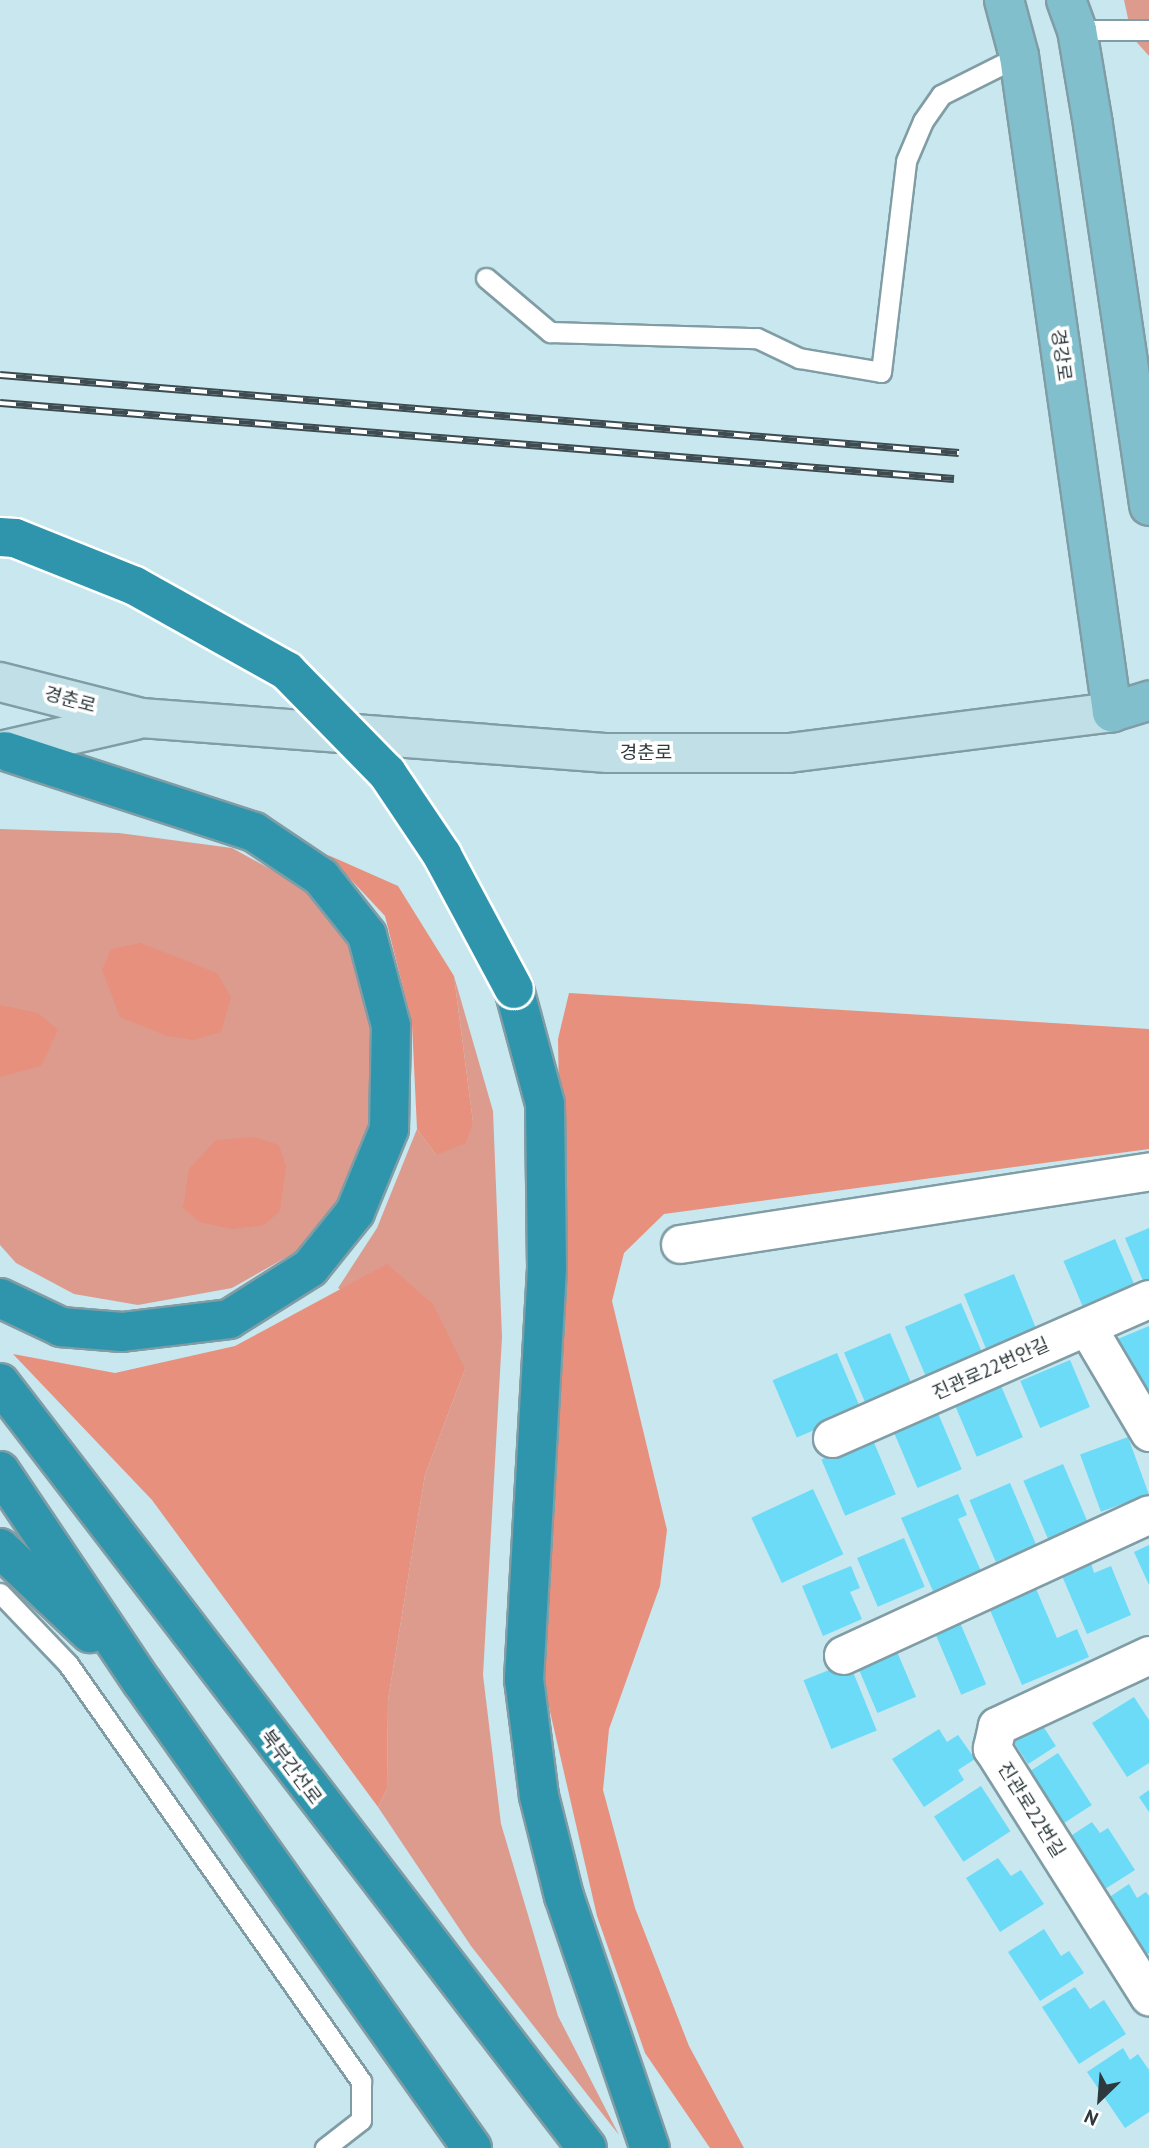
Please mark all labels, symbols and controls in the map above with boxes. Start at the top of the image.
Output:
street label: 경강로 [1046,327,1076,383]
street label: 경춘로 [42,682,98,718]
street label: 경춘로 [620,742,672,764]
street label: 진관로22번안길 [929,1333,1053,1405]
street label: 북부간선로 [256,1725,326,1809]
street label: 진관로22번길 [993,1758,1069,1862]
north arrow [1065,2064,1135,2134]
text: N [1080,2105,1102,2132]

